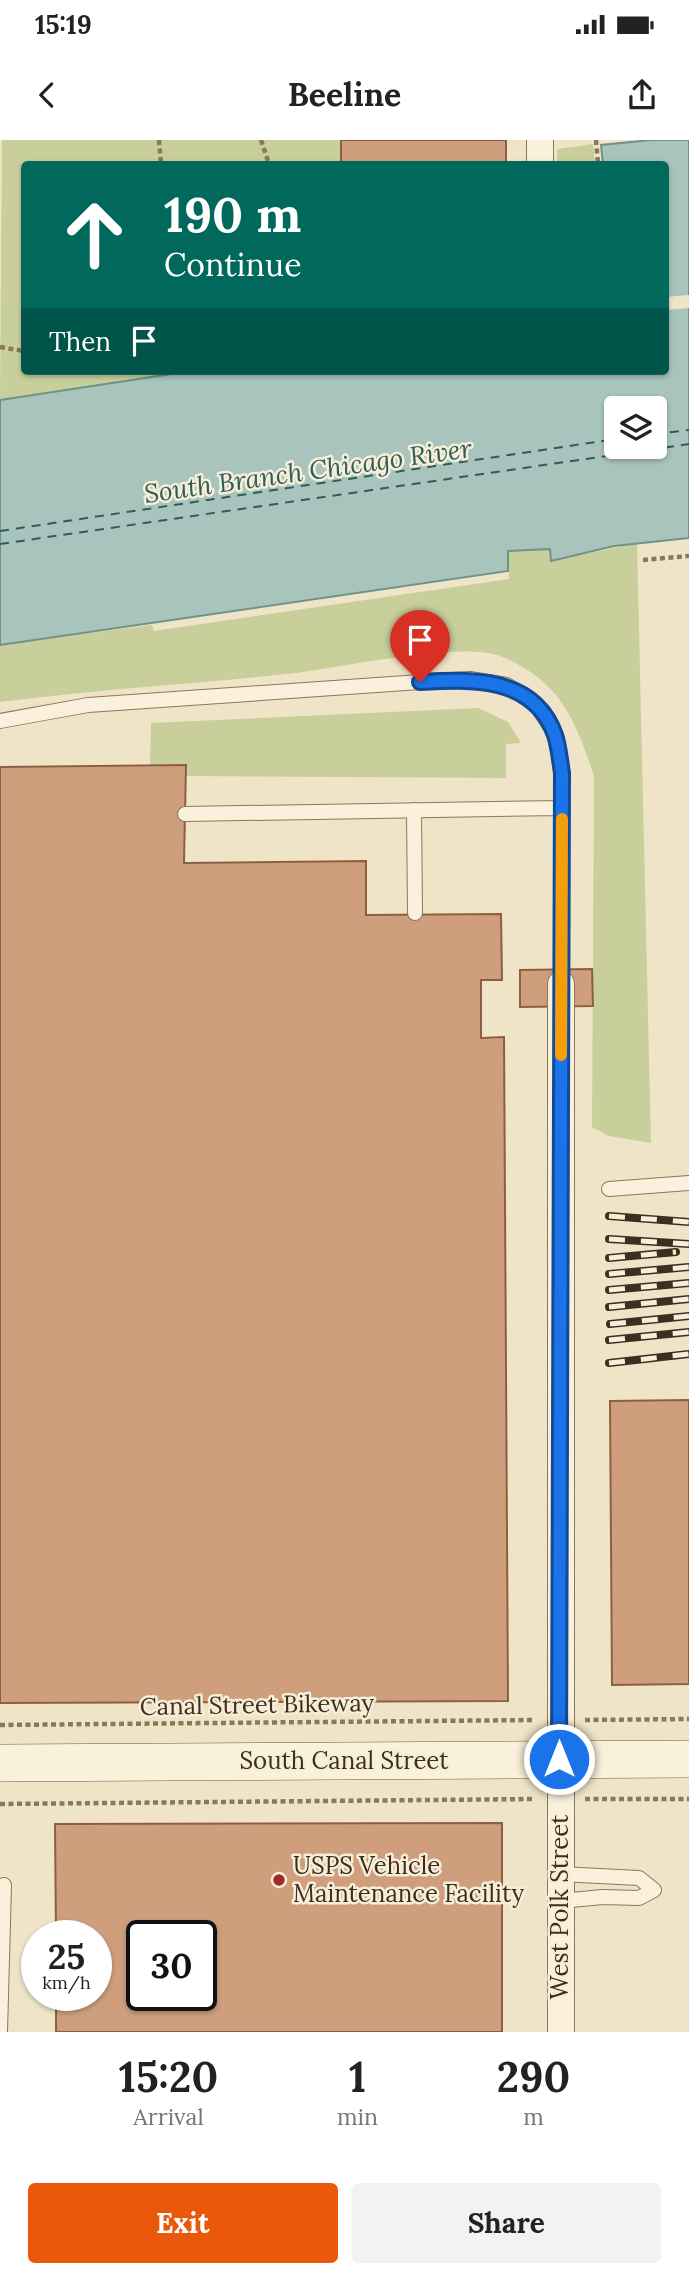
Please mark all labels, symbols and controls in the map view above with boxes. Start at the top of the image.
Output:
text: 15:19 [35,8,92,41]
text: Beeline [288,74,401,115]
icon: back [28,76,66,114]
icon: share [623,76,661,114]
text: 190 m [164,183,301,245]
icon: ahead [49,189,140,280]
text: Continue [164,244,301,285]
icon: arrive [125,322,163,360]
text: Then [49,325,111,358]
map controls [604,396,667,459]
button: layers [604,396,667,459]
water label: South Branch Chicago River [142,431,474,510]
pin [390,610,450,682]
icon: arrive [401,621,439,659]
street label: Canal Street Bikeway [140,1687,375,1722]
position arrow [522,1722,596,1796]
street label: South Canal Street [240,1745,449,1776]
street label: West Polk Street [544,1814,575,1999]
place label: USPS Vehicle Maintenance Facility [293,1850,524,1909]
marker: USPS Vehicle Maintenance Facility [271,1872,287,1888]
speed limit sign: 30 [126,1920,217,2011]
text: 25 [48,1934,85,1979]
text: km/h [42,1971,91,1994]
text: 15:20 [119,2050,218,2104]
text: 1 [349,2050,366,2104]
text: 290 [497,2050,570,2104]
text: Arrival [133,2102,204,2131]
text: min [337,2102,378,2131]
text: m [523,2102,544,2131]
button: Exit [28,2183,338,2263]
button: Share [352,2183,661,2263]

